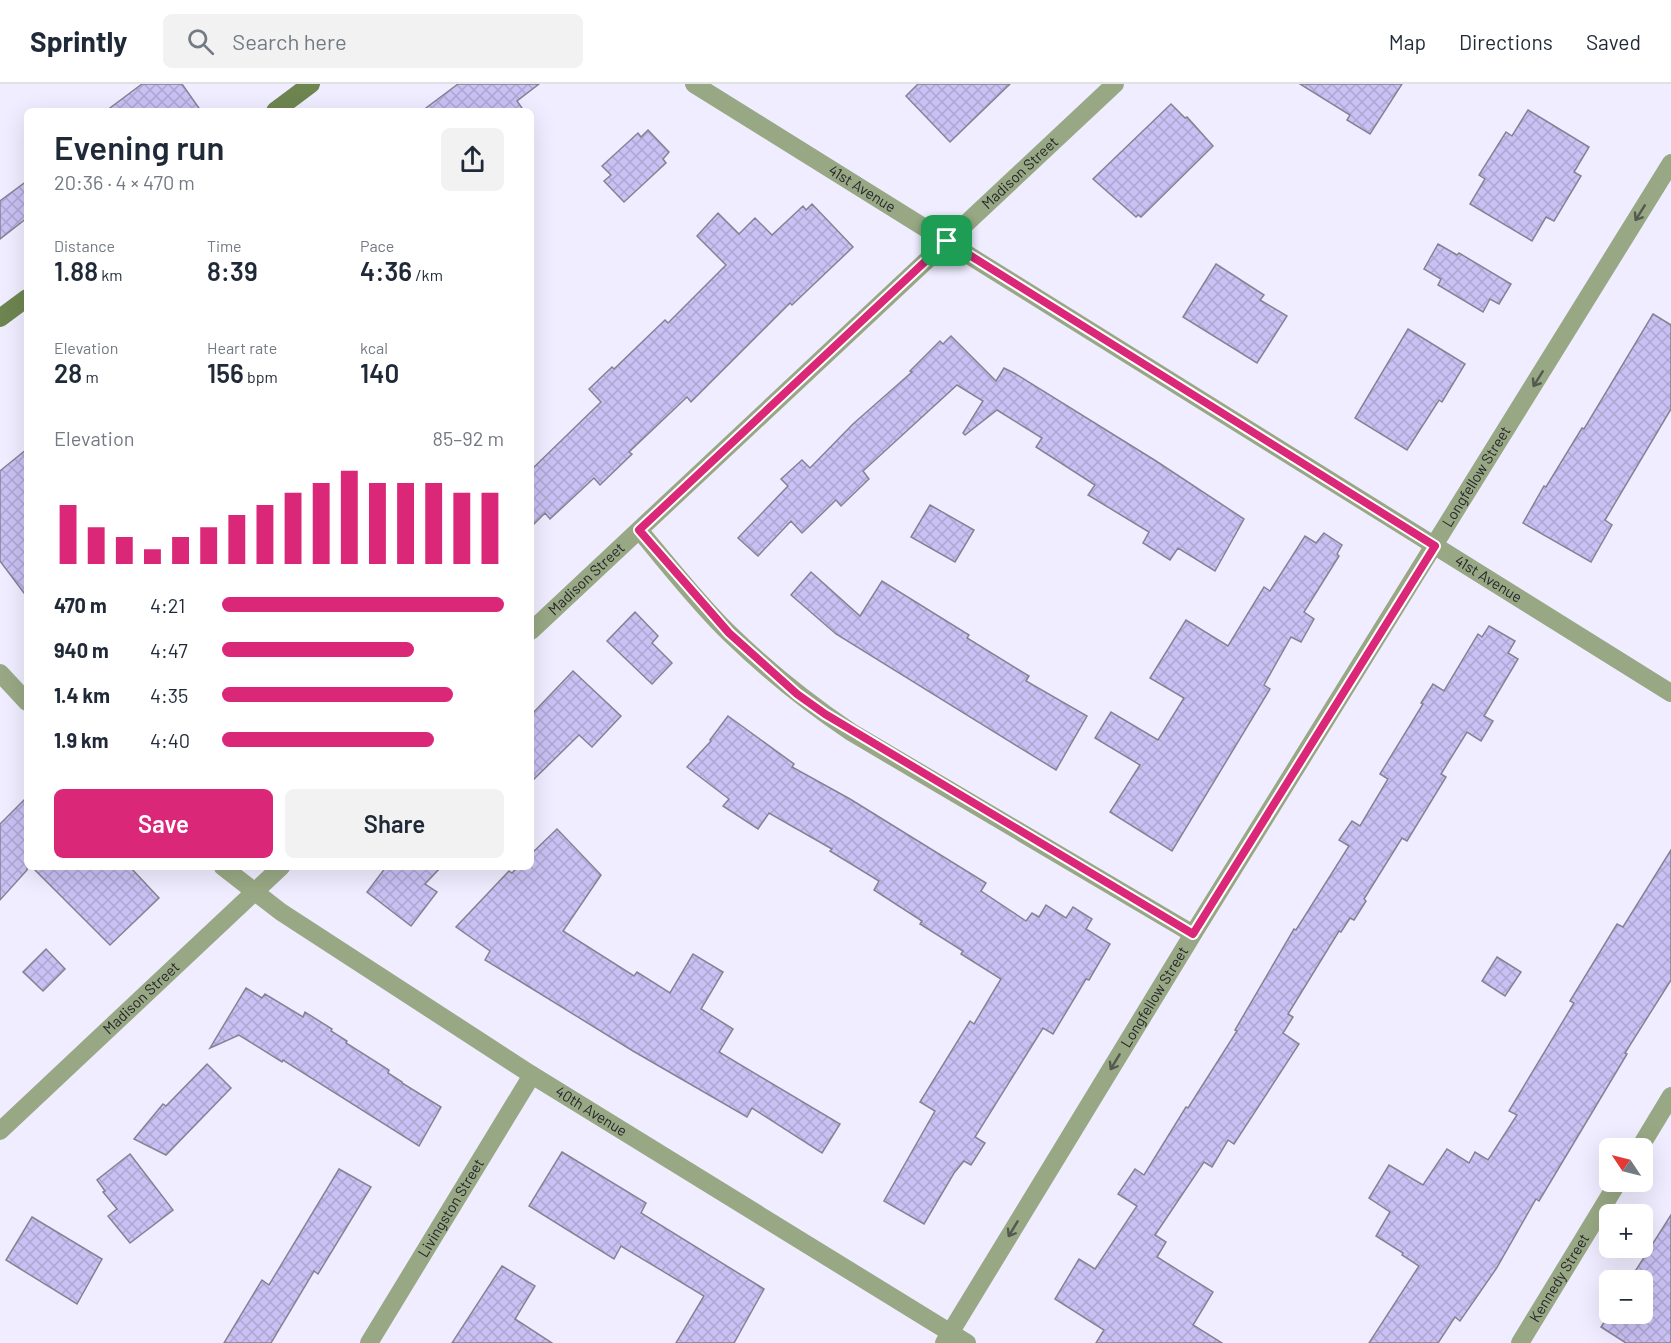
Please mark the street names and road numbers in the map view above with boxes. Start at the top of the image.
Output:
street label: Madison Street [977,132,1061,212]
street label: 41st Avenue [826,160,899,216]
street label: Longfellow Street [1438,422,1514,530]
street label: Madison Street [544,538,628,618]
street label: 41st Avenue [1452,551,1526,606]
street label: Longfellow Street [1116,943,1191,1050]
street label: Madison Street [99,957,183,1038]
street label: 40th Avenue [552,1082,631,1139]
street label: Livingston Street [413,1155,487,1260]
street label: Kennedy Street [1525,1230,1592,1325]

